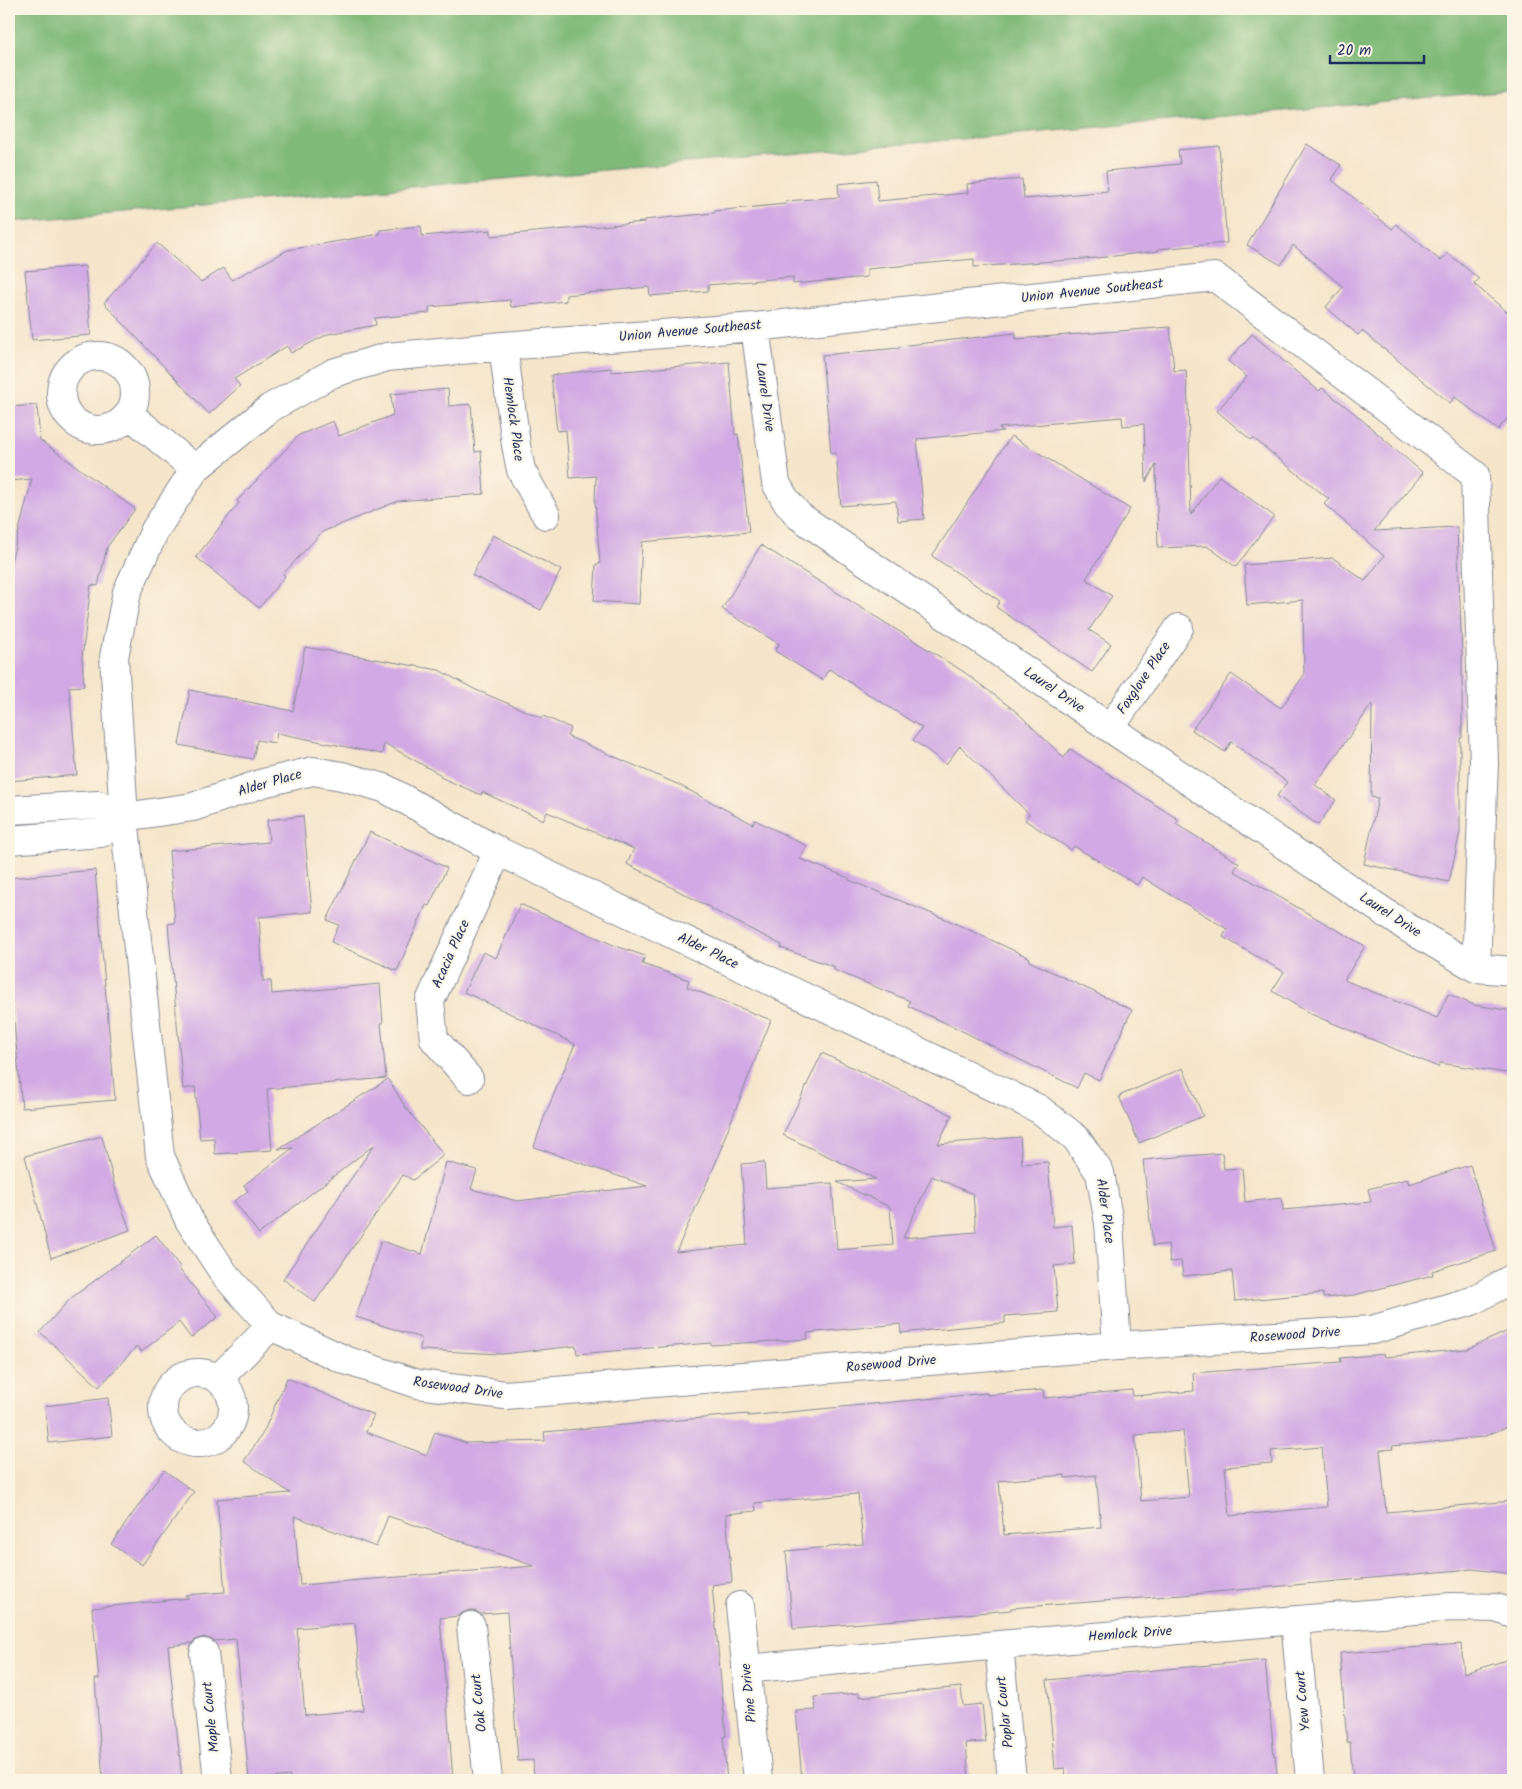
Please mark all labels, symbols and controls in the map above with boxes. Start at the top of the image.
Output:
scale bar [1330,32,1423,64]
text: 20 m [1337,39,1371,63]
street label: Union Avenue Southeast [1020,273,1165,309]
street label: Union Avenue Southeast [618,314,763,348]
street label: Laurel Drive [749,361,781,434]
street label: Hemlock Place [496,375,530,463]
street label: Foxglove Place [1111,636,1177,719]
street label: Laurel Drive [1019,661,1090,719]
street label: Alder Place [235,763,305,803]
street label: Laurel Drive [1355,887,1426,944]
street label: Acacia Place [426,915,476,992]
street label: Alder Place [674,927,743,976]
street label: Alder Place [1090,1177,1121,1246]
street label: Rosewood Drive [1249,1321,1342,1349]
street label: Rosewood Drive [845,1349,938,1379]
street label: Rosewood Drive [412,1371,505,1405]
street label: Hemlock Drive [1087,1620,1173,1648]
street label: Pine Drive [735,1662,763,1724]
street label: Yew Court [1289,1669,1317,1732]
street label: Oak Court [465,1672,493,1733]
street label: Poplar Court [990,1674,1020,1749]
street label: Maple Court [196,1680,226,1754]

